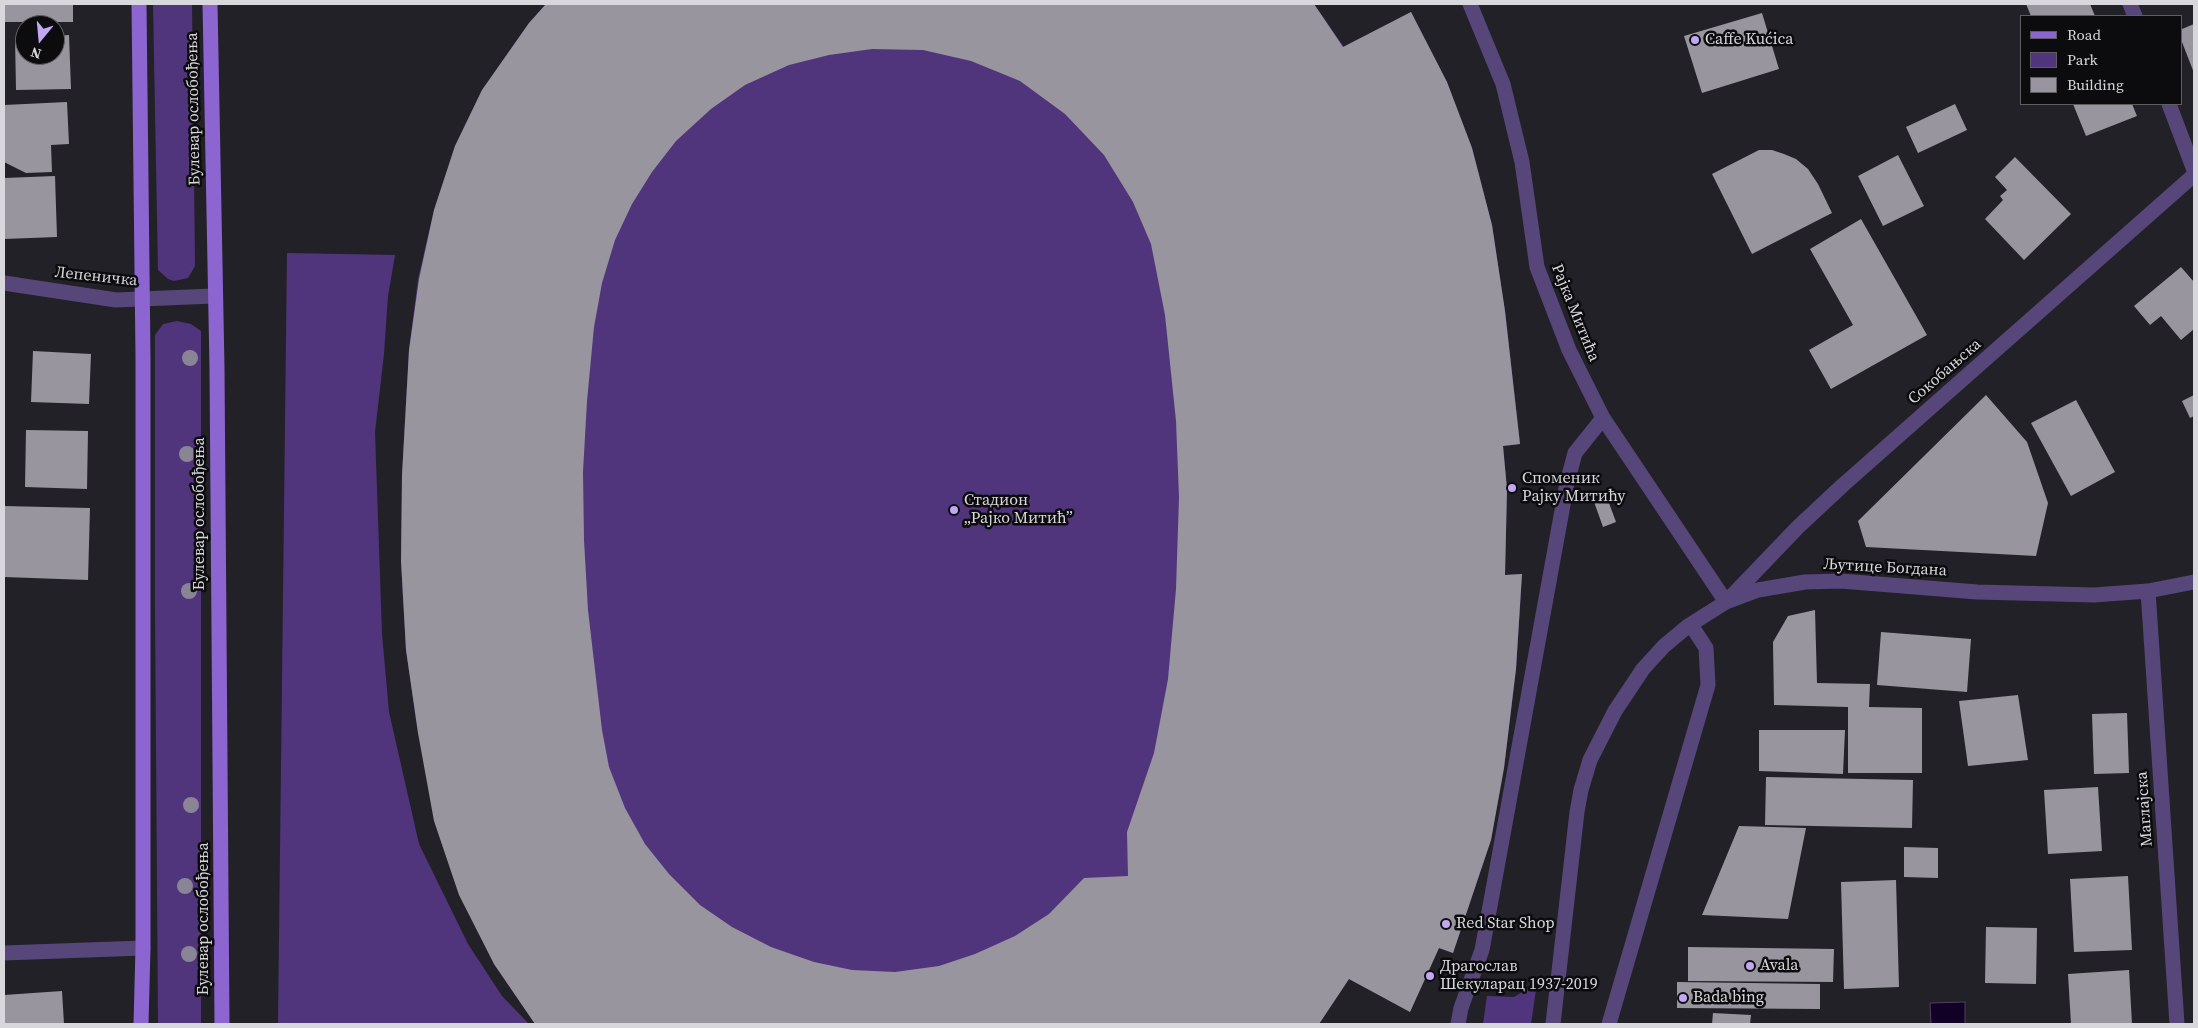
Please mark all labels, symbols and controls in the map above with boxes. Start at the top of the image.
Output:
north arrow [15,15,65,65]
legend [2020,15,2183,105]
text: Road [2067,24,2101,45]
place label: Caffe Kućica [1705,30,1793,50]
street label: Булевар ослобођења [183,32,205,186]
marker: Caffe Kućica [1689,34,1701,46]
text: N [28,42,44,64]
text: Park [2067,49,2098,70]
text: Building [2067,74,2124,95]
street label: Рајка Митића [1547,261,1603,365]
street label: Лепеничка [54,263,138,291]
street label: Сокобањска [1905,335,1985,409]
street label: Булевар ослобођења [190,437,210,591]
place label: Споменик Рајку Митићу [1522,469,1625,507]
marker: Споменик Рајку Митићу [1506,482,1518,494]
place label: Стадион „Рајко Митић” [964,491,1073,529]
marker: Стадион „Рајко Митић” [948,504,960,516]
street label: Љутице Богдана [1823,555,1947,581]
street label: Маглајска [2133,771,2157,847]
street label: Булевар ослобођења [194,842,214,996]
place label: Red Star Shop [1456,914,1555,934]
marker: Red Star Shop [1440,918,1452,930]
place label: Avala [1760,956,1798,976]
place label: Драгослав Шекуларац 1937-2019 [1440,957,1598,995]
marker: Avala [1744,960,1756,972]
marker: Драгослав Шекуларац 1937-2019 [1424,970,1436,982]
place label: Bada bing [1693,988,1764,1008]
marker: Bada bing [1677,992,1689,1004]

